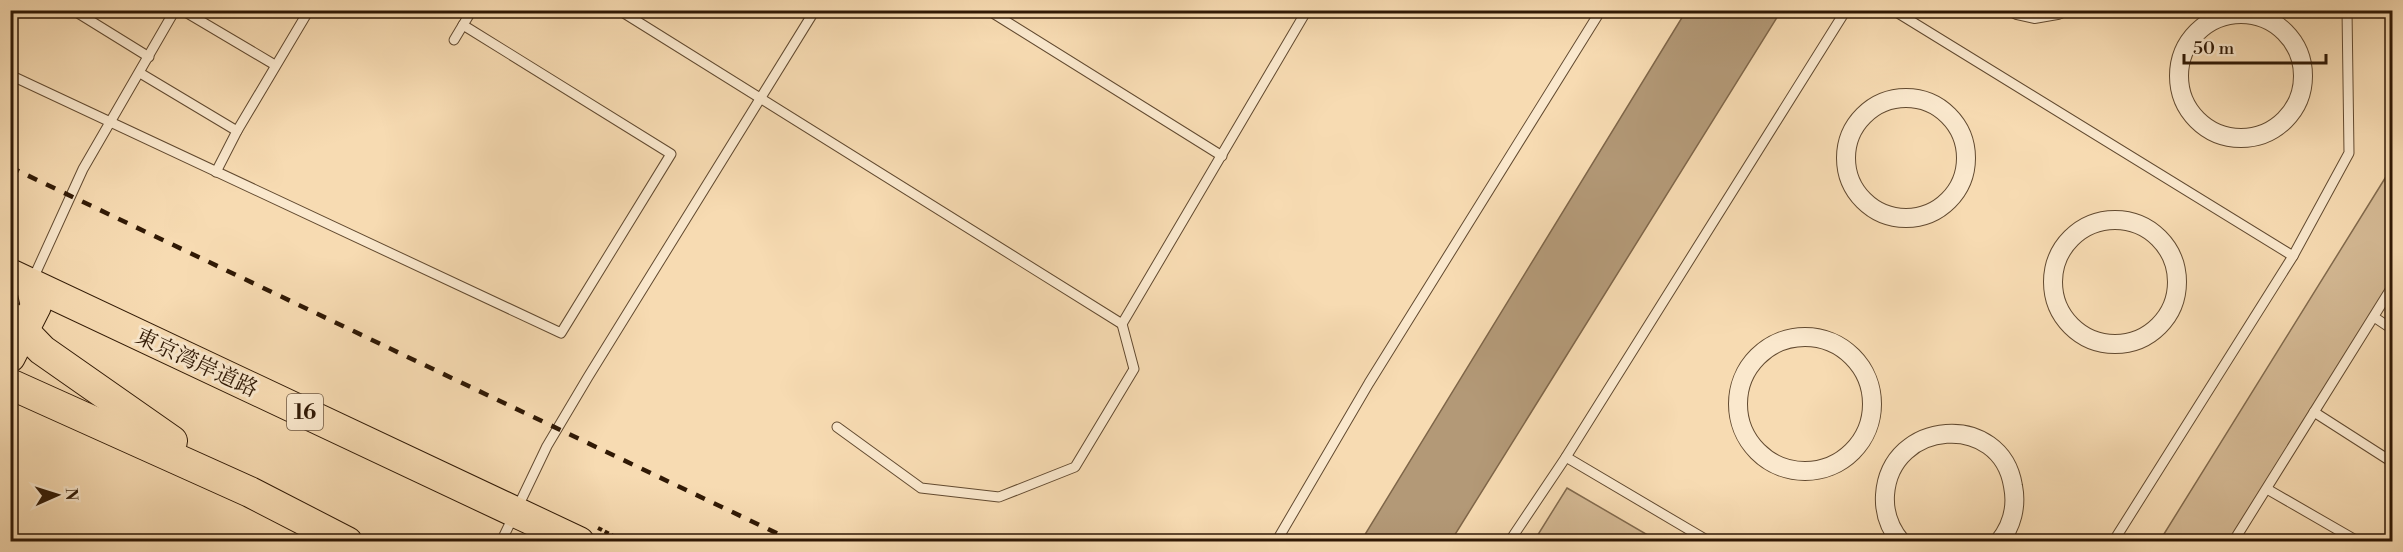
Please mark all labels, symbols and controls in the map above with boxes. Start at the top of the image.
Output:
scale bar [2184,27,2326,65]
text: 50 m [2193,37,2235,60]
street label: 東京湾岸道路 [131,323,262,403]
road number: 16 [287,394,323,430]
north arrow [27,465,87,525]
text: N [61,487,81,501]

